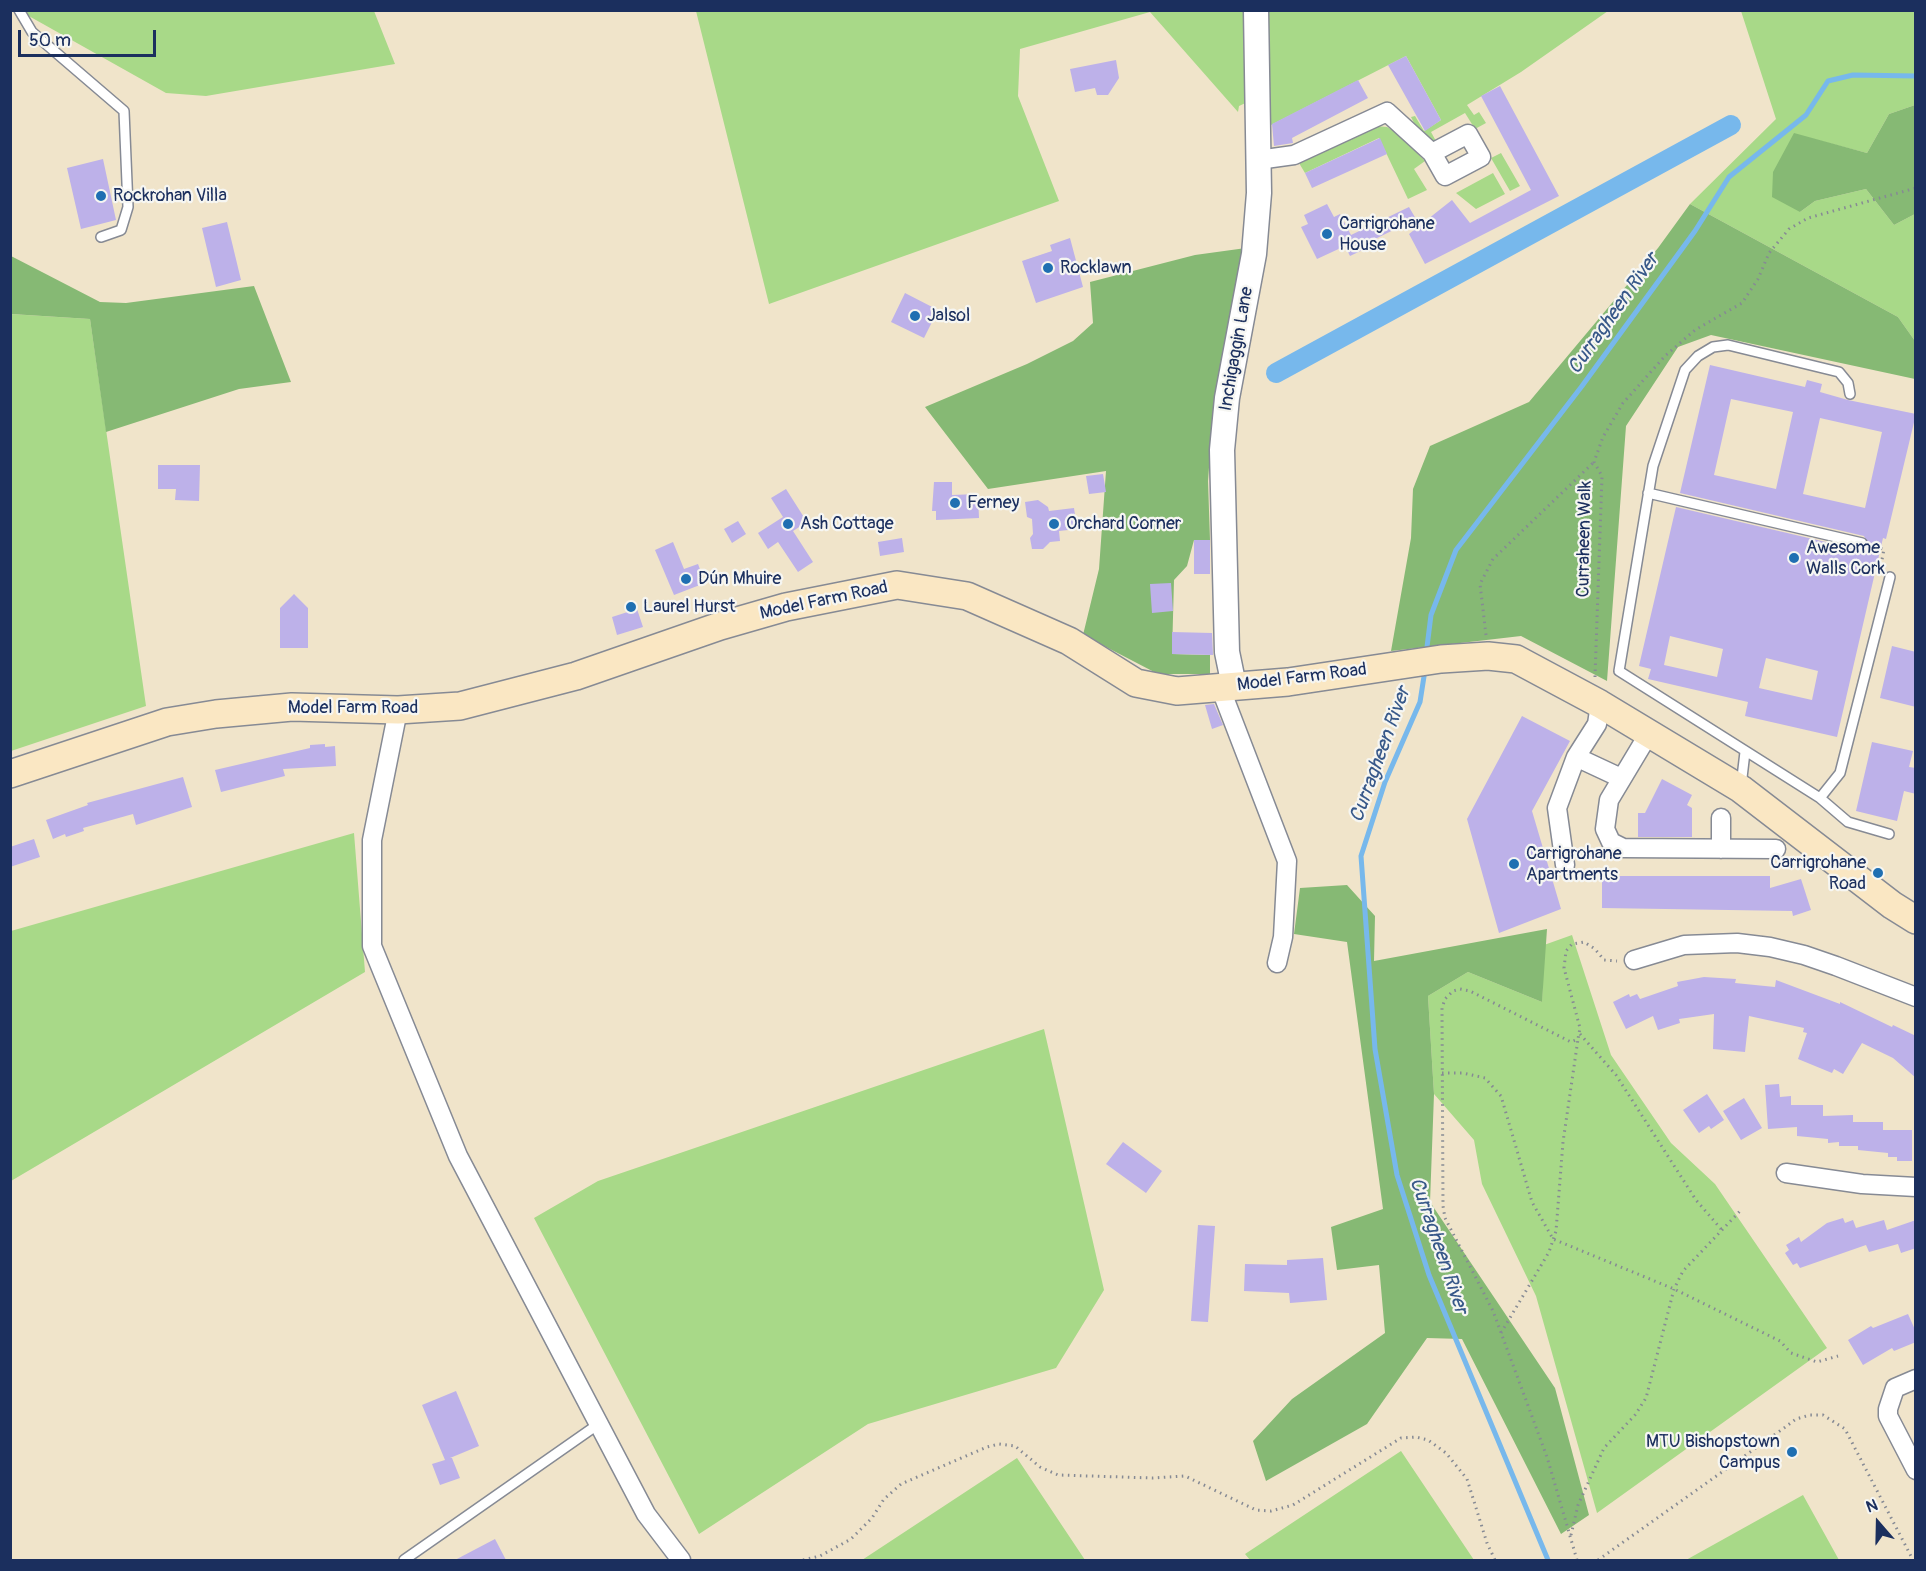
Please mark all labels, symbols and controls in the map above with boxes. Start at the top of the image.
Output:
scale bar [21,18,159,56]
text: 50 m [29,29,71,52]
place label: Rockrohan Villa [113,185,227,207]
marker: Rockrohan Villa [94,189,108,203]
place label: Carrigrohane House [1339,213,1435,256]
marker: Carrigrohane House [1320,227,1334,241]
water label: Curragheen River [1563,249,1665,379]
place label: Rocklawn [1060,257,1132,279]
marker: Rocklawn [1041,261,1055,275]
street label: Inchigaggin Lane [1215,285,1259,413]
place label: Jalsol [927,305,970,327]
marker: Jalsol [908,309,922,323]
street label: Curraheen Walk [1573,480,1597,598]
place label: Ferney [967,492,1019,514]
marker: Ferney [948,496,962,510]
place label: Ash Cottage [800,513,894,535]
place label: Orchard Corner [1066,513,1181,535]
marker: Ash Cottage [781,517,795,531]
marker: Orchard Corner [1047,517,1061,531]
place label: Awesome Walls Cork [1806,537,1885,580]
marker: Awesome Walls Cork [1787,551,1801,565]
place label: Dún Mhuire [698,568,781,590]
marker: Dún Mhuire [679,572,693,586]
street label: Model Farm Road [758,577,890,625]
place label: Laurel Hurst [643,596,736,618]
marker: Laurel Hurst [624,600,638,614]
street label: Model Farm Road [1236,659,1368,697]
water label: Curragheen River [1345,684,1417,826]
street label: Model Farm Road [288,697,418,719]
place label: Carrigrohane Apartments [1526,843,1622,886]
place label: Carrigrohane Road [1770,852,1866,894]
marker: Carrigrohane Apartments [1507,857,1521,871]
marker: Carrigrohane Road [1871,866,1885,880]
water label: Curragheen River [1403,1175,1473,1317]
place label: MTU Bishopstown Campus [1646,1431,1780,1474]
marker: MTU Bishopstown Campus [1785,1445,1799,1459]
north arrow [1848,1493,1908,1553]
text: N [1863,1495,1880,1517]

